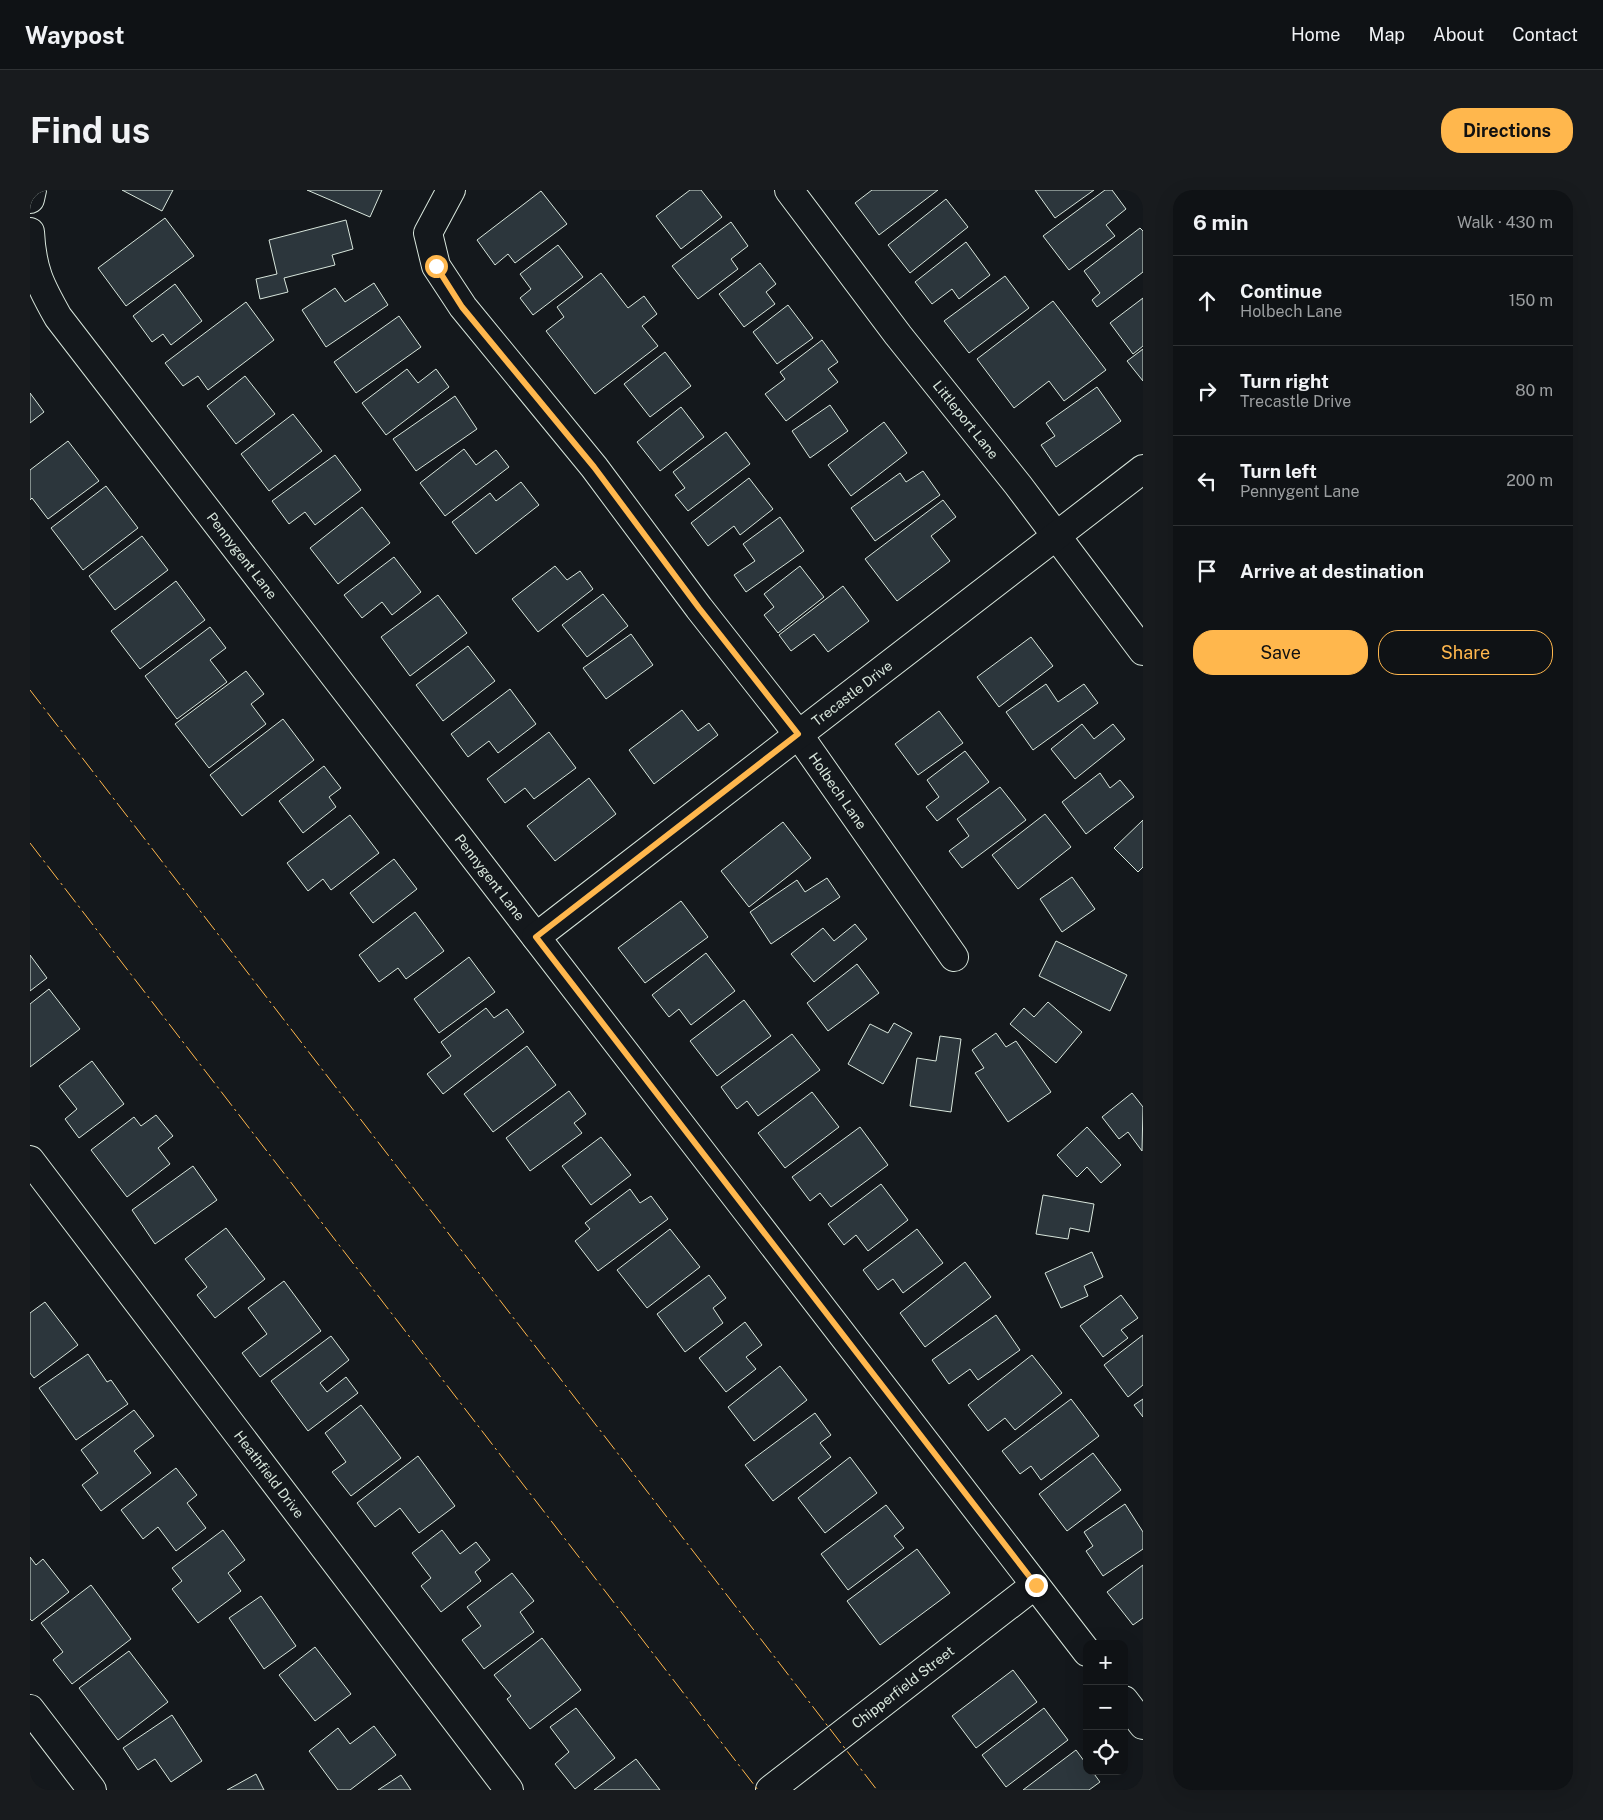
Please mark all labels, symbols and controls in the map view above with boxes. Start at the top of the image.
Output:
text: Waypost [25,21,125,49]
text: Home [1291,24,1341,45]
text: Map [1369,24,1405,45]
text: About [1433,24,1484,45]
text: Contact [1512,24,1578,45]
button: Directions [1441,108,1573,153]
text: Find us [30,110,150,151]
text: 6 min [1193,210,1249,235]
text: Walk · 430 m [1457,213,1553,232]
route start [425,255,448,278]
text: Continue [1240,280,1322,302]
icon: ahead [1193,287,1221,315]
text: 150 m [1509,291,1553,310]
text: Holbech Lane [1240,302,1342,321]
text: Turn right [1240,370,1329,392]
street label: Littleport Lane [930,377,1002,462]
icon: right [1193,377,1221,405]
text: 80 m [1515,381,1553,400]
text: Trecastle Drive [1240,392,1351,411]
text: Turn left [1240,460,1317,482]
icon: left [1193,467,1221,495]
text: 200 m [1506,471,1553,490]
text: Pennygent Lane [1240,482,1359,501]
street label: Pennygent Lane [204,509,280,602]
icon: arrive [1193,557,1221,585]
text: Arrive at destination [1240,560,1424,582]
button: Save [1193,630,1368,675]
button: Share [1378,630,1553,675]
street label: Trecastle Drive [809,657,896,729]
street label: Holbech Lane [805,750,870,832]
street label: Pennygent Lane [452,831,528,924]
street label: Heathfield Drive [231,1428,307,1521]
route end [1025,1574,1048,1597]
map controls [1083,1640,1128,1775]
button: + [1083,1640,1128,1685]
street label: Chipperfield Street [849,1643,957,1732]
button: − [1083,1685,1128,1730]
button: locate [1083,1730,1128,1775]

